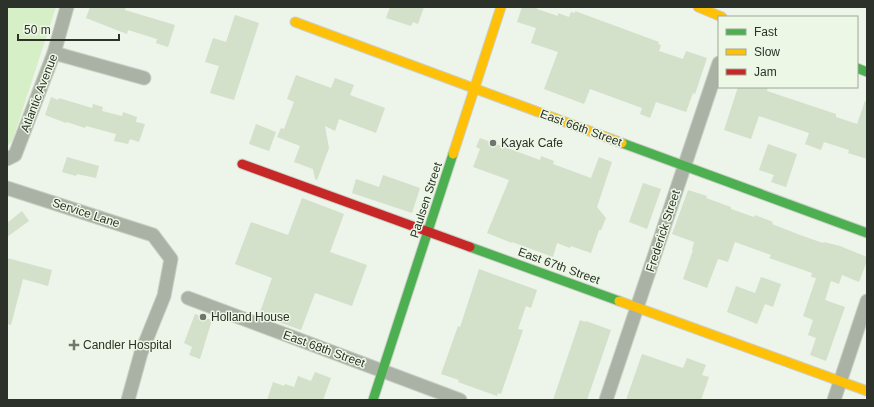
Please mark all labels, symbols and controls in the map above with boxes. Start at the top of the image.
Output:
scale bar [18,16,119,42]
legend [718,16,858,88]
text: 50 m [24,23,51,37]
text: Fast [754,25,778,39]
text: Slow [754,45,780,59]
street label: Atlantic Avenue [18,52,60,134]
text: Jam [754,65,777,79]
street label: East 66th Street [538,107,624,150]
place label: Kayak Cafe [501,136,563,150]
marker: Kayak Cafe [488,138,498,148]
street label: Paulsen Street [407,160,445,240]
street label: Frederick Street [643,188,683,274]
street label: Service Lane [51,196,122,231]
street label: East 67th Street [516,245,602,288]
place label: Holland House [211,310,290,324]
marker: Holland House [198,312,208,322]
street label: East 68th Street [281,328,367,371]
place label: Candler Hospital [83,338,172,352]
marker: Candler Hospital [68,339,80,351]

